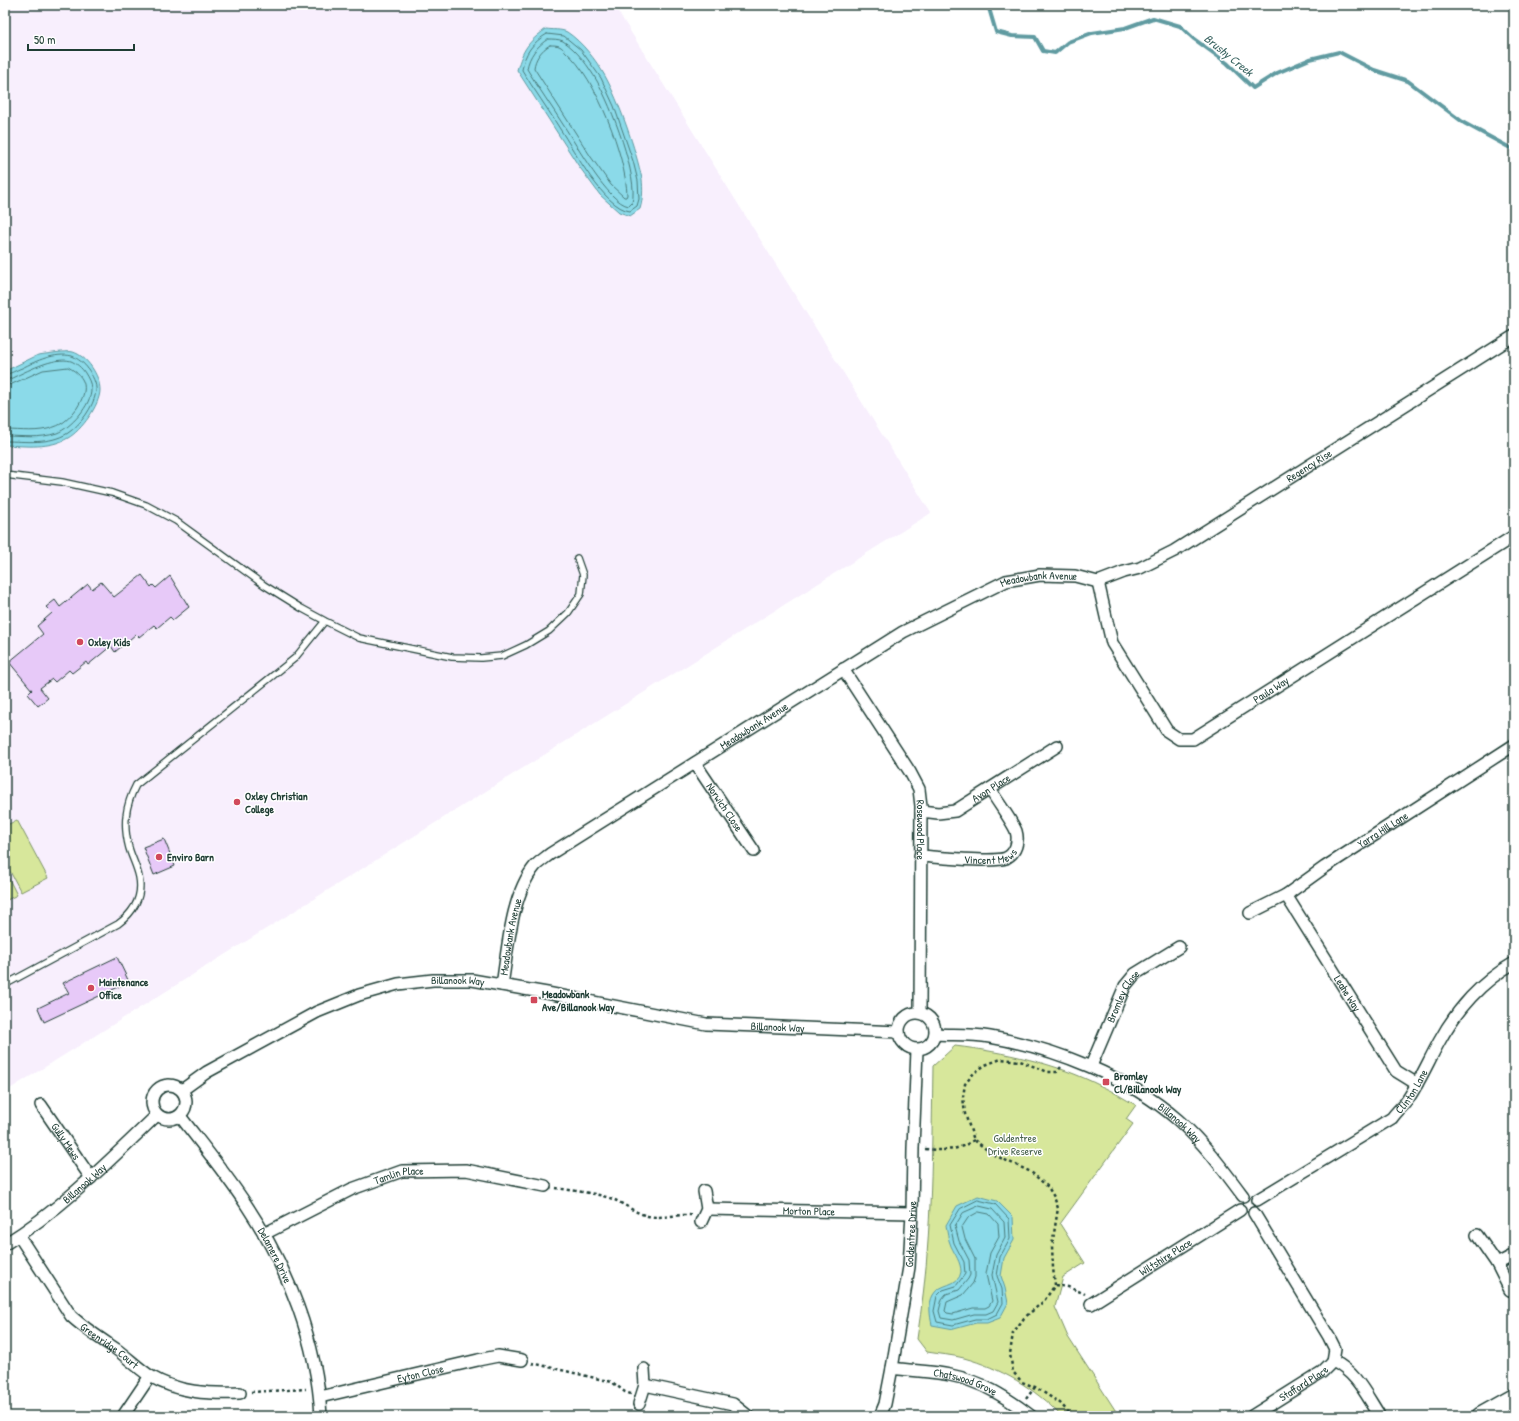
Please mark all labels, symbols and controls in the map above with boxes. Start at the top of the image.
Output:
scale bar [28,26,134,52]
water label: Brushy Creek [1201,30,1258,81]
text: 50 m [34,31,55,48]
street label: Regency Rise [1284,446,1335,485]
street label: Meadowbank Avenue [997,568,1080,590]
place label: Oxley Kids [88,635,131,650]
marker: Oxley Kids [75,637,85,647]
street label: Paula Way [1250,673,1292,706]
street label: Meadowbank Avenue [717,699,791,752]
street label: Avon Place [969,770,1013,805]
street label: Norwich Close [703,780,746,835]
place label: Oxley Christian College [245,789,308,817]
marker: Oxley Christian College [232,797,242,807]
street label: Rosewood Place [913,799,928,860]
street label: Yarra Hill Lane [1355,808,1411,851]
street label: Vincent Mews [964,846,1020,867]
place label: Enviro Barn [167,850,214,864]
marker: Enviro Barn [154,852,164,862]
street label: Meadowbank Avenue [497,896,525,976]
street label: Bromley Close [1103,966,1142,1025]
street label: Billanook Way [431,973,486,989]
street label: Leahe Way [1331,973,1364,1014]
place label: Maintenance Office [99,975,149,1002]
marker: Maintenance Office [86,983,96,993]
place label: Meadowbank Ave/Billanook Way [542,987,615,1015]
marker: Meadowbank Ave/Billanook Way [529,995,539,1005]
street label: Billanook Way [750,1019,805,1035]
street label: Clinton Lane [1392,1066,1431,1117]
place label: Bromley Cl/Billanook Way [1114,1069,1182,1097]
marker: Bromley Cl/Billanook Way [1101,1077,1111,1087]
street label: Billanook Way [1155,1100,1205,1146]
street label: Gully Mews [48,1120,83,1163]
park label: Goldentree Drive Reserve [988,1131,1043,1158]
street label: Billanook Way [60,1160,109,1206]
street label: Tamlin Place [372,1164,424,1188]
street label: Goldentree Drive [902,1200,919,1268]
street label: Morton Place [783,1203,836,1219]
street label: Delamere Drive [255,1225,295,1286]
street label: Wiltshire Place [1136,1235,1195,1279]
street label: Greenridge Court [77,1320,142,1372]
street label: Eyton Close [396,1361,446,1386]
street label: Stafford Place [1276,1362,1332,1404]
street label: Chatswood Grove [933,1365,1000,1399]

